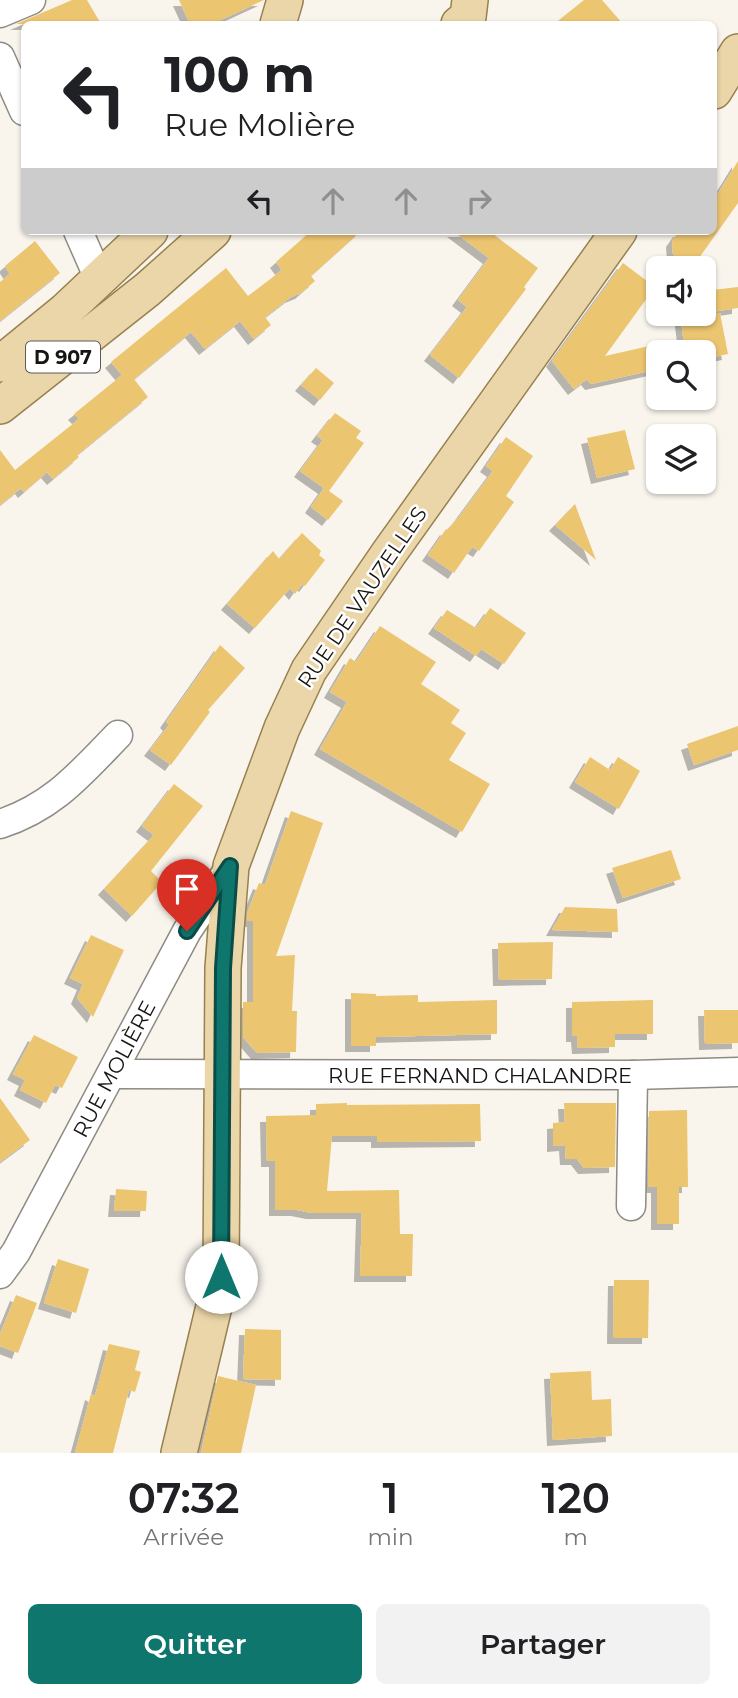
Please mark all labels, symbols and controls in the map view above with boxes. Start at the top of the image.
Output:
text: 100 m [164,45,315,104]
icon: left [49,49,140,140]
text: Rue Molière [164,105,355,144]
icon: left [241,182,279,220]
icon: ahead [314,182,352,220]
icon: ahead [387,182,425,220]
icon: right [460,182,498,220]
map controls [646,256,716,494]
button: sound [646,256,716,326]
button: search [646,340,716,410]
road number: D 907 [26,342,100,372]
button: layers [646,424,716,494]
street label: RUE DE VAUZELLES [292,502,432,692]
pin [157,859,217,931]
icon: arrive [168,870,206,908]
street label: RUE MOLIÈRE [68,996,160,1142]
street label: RUE FERNAND CHALANDRE [328,1063,632,1088]
position arrow [184,1240,258,1314]
text: 07:32 [128,1472,240,1524]
text: 1 [382,1472,398,1524]
text: 120 [541,1472,610,1524]
text: Arrivée [143,1523,224,1551]
text: min [367,1523,414,1551]
text: m [564,1523,588,1551]
button: Quitter [28,1604,362,1684]
button: Partager [376,1604,710,1684]

